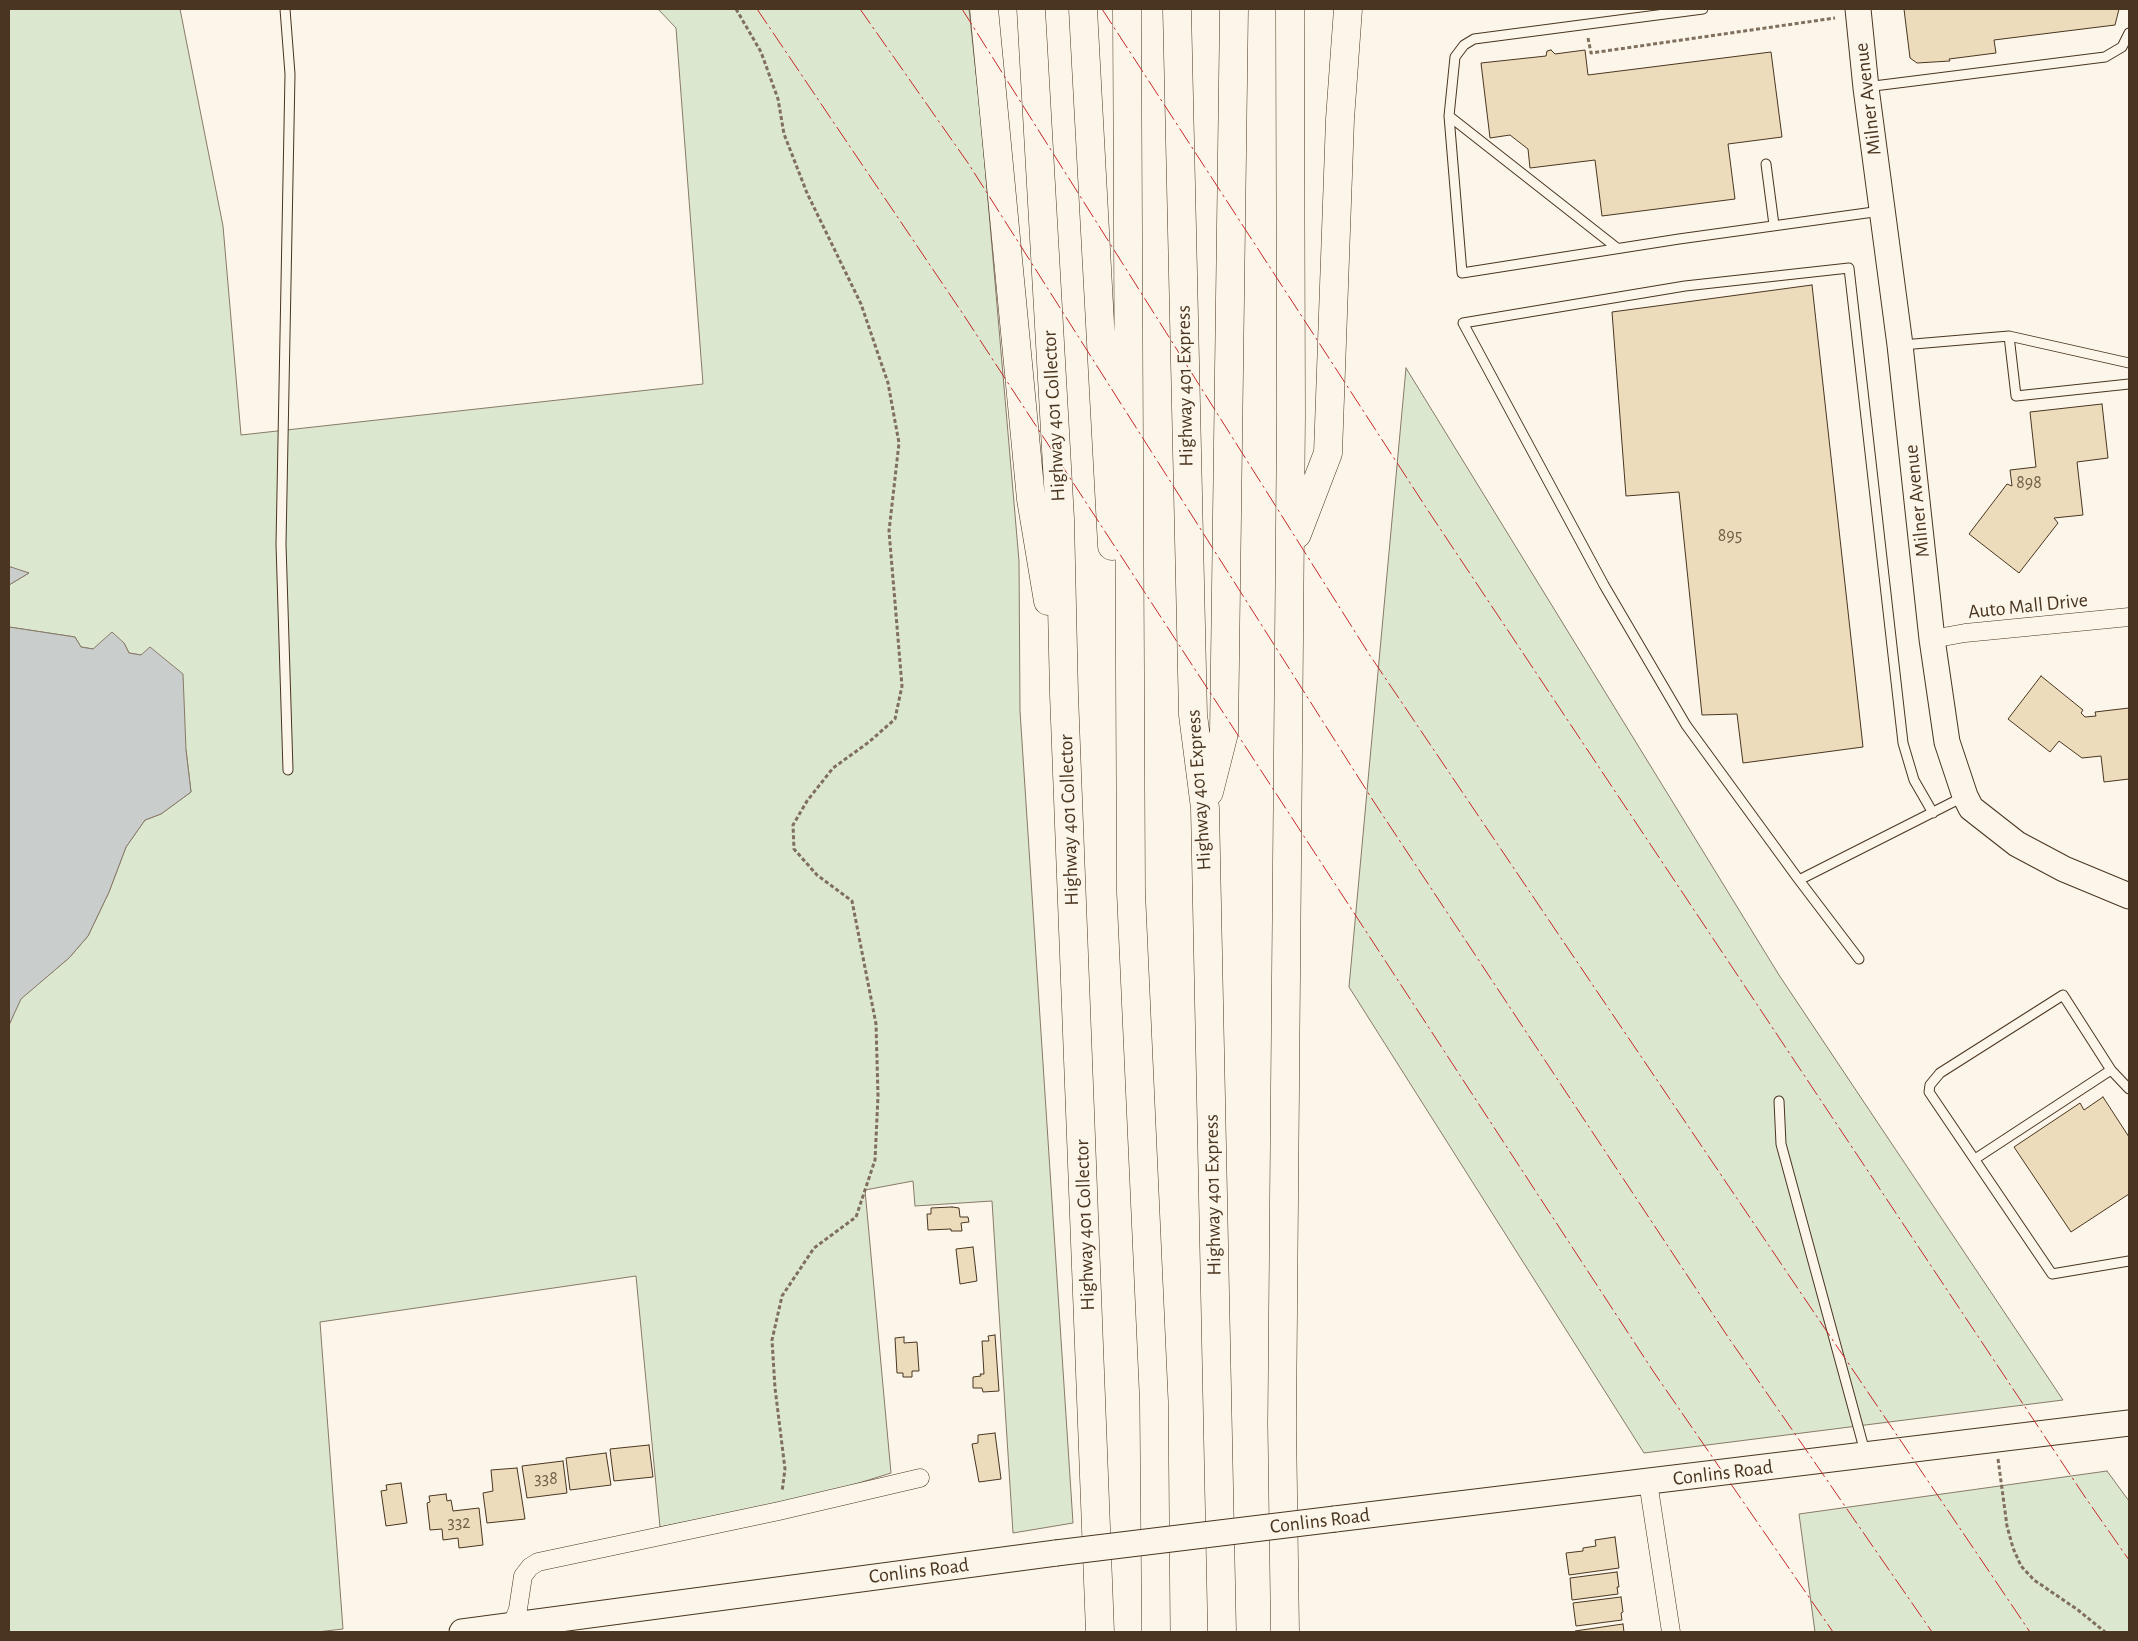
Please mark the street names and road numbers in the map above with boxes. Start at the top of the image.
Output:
street label: Milner Avenue [1849,41,1887,157]
street label: Highway 401 Express [1172,305,1198,467]
street label: Highway 401 Collector [1038,330,1070,502]
street label: Milner Avenue [1899,443,1935,559]
street label: Auto Mall Drive [1967,588,2089,624]
street label: Highway 401 Express [1181,709,1217,871]
street label: Highway 401 Collector [1054,734,1084,906]
street label: Highway 401 Express [1200,1114,1226,1276]
street label: Highway 401 Collector [1070,1139,1100,1311]
street label: Conlins Road [1672,1455,1774,1491]
street label: Conlins Road [1269,1503,1371,1539]
street label: Conlins Road [868,1553,970,1589]

